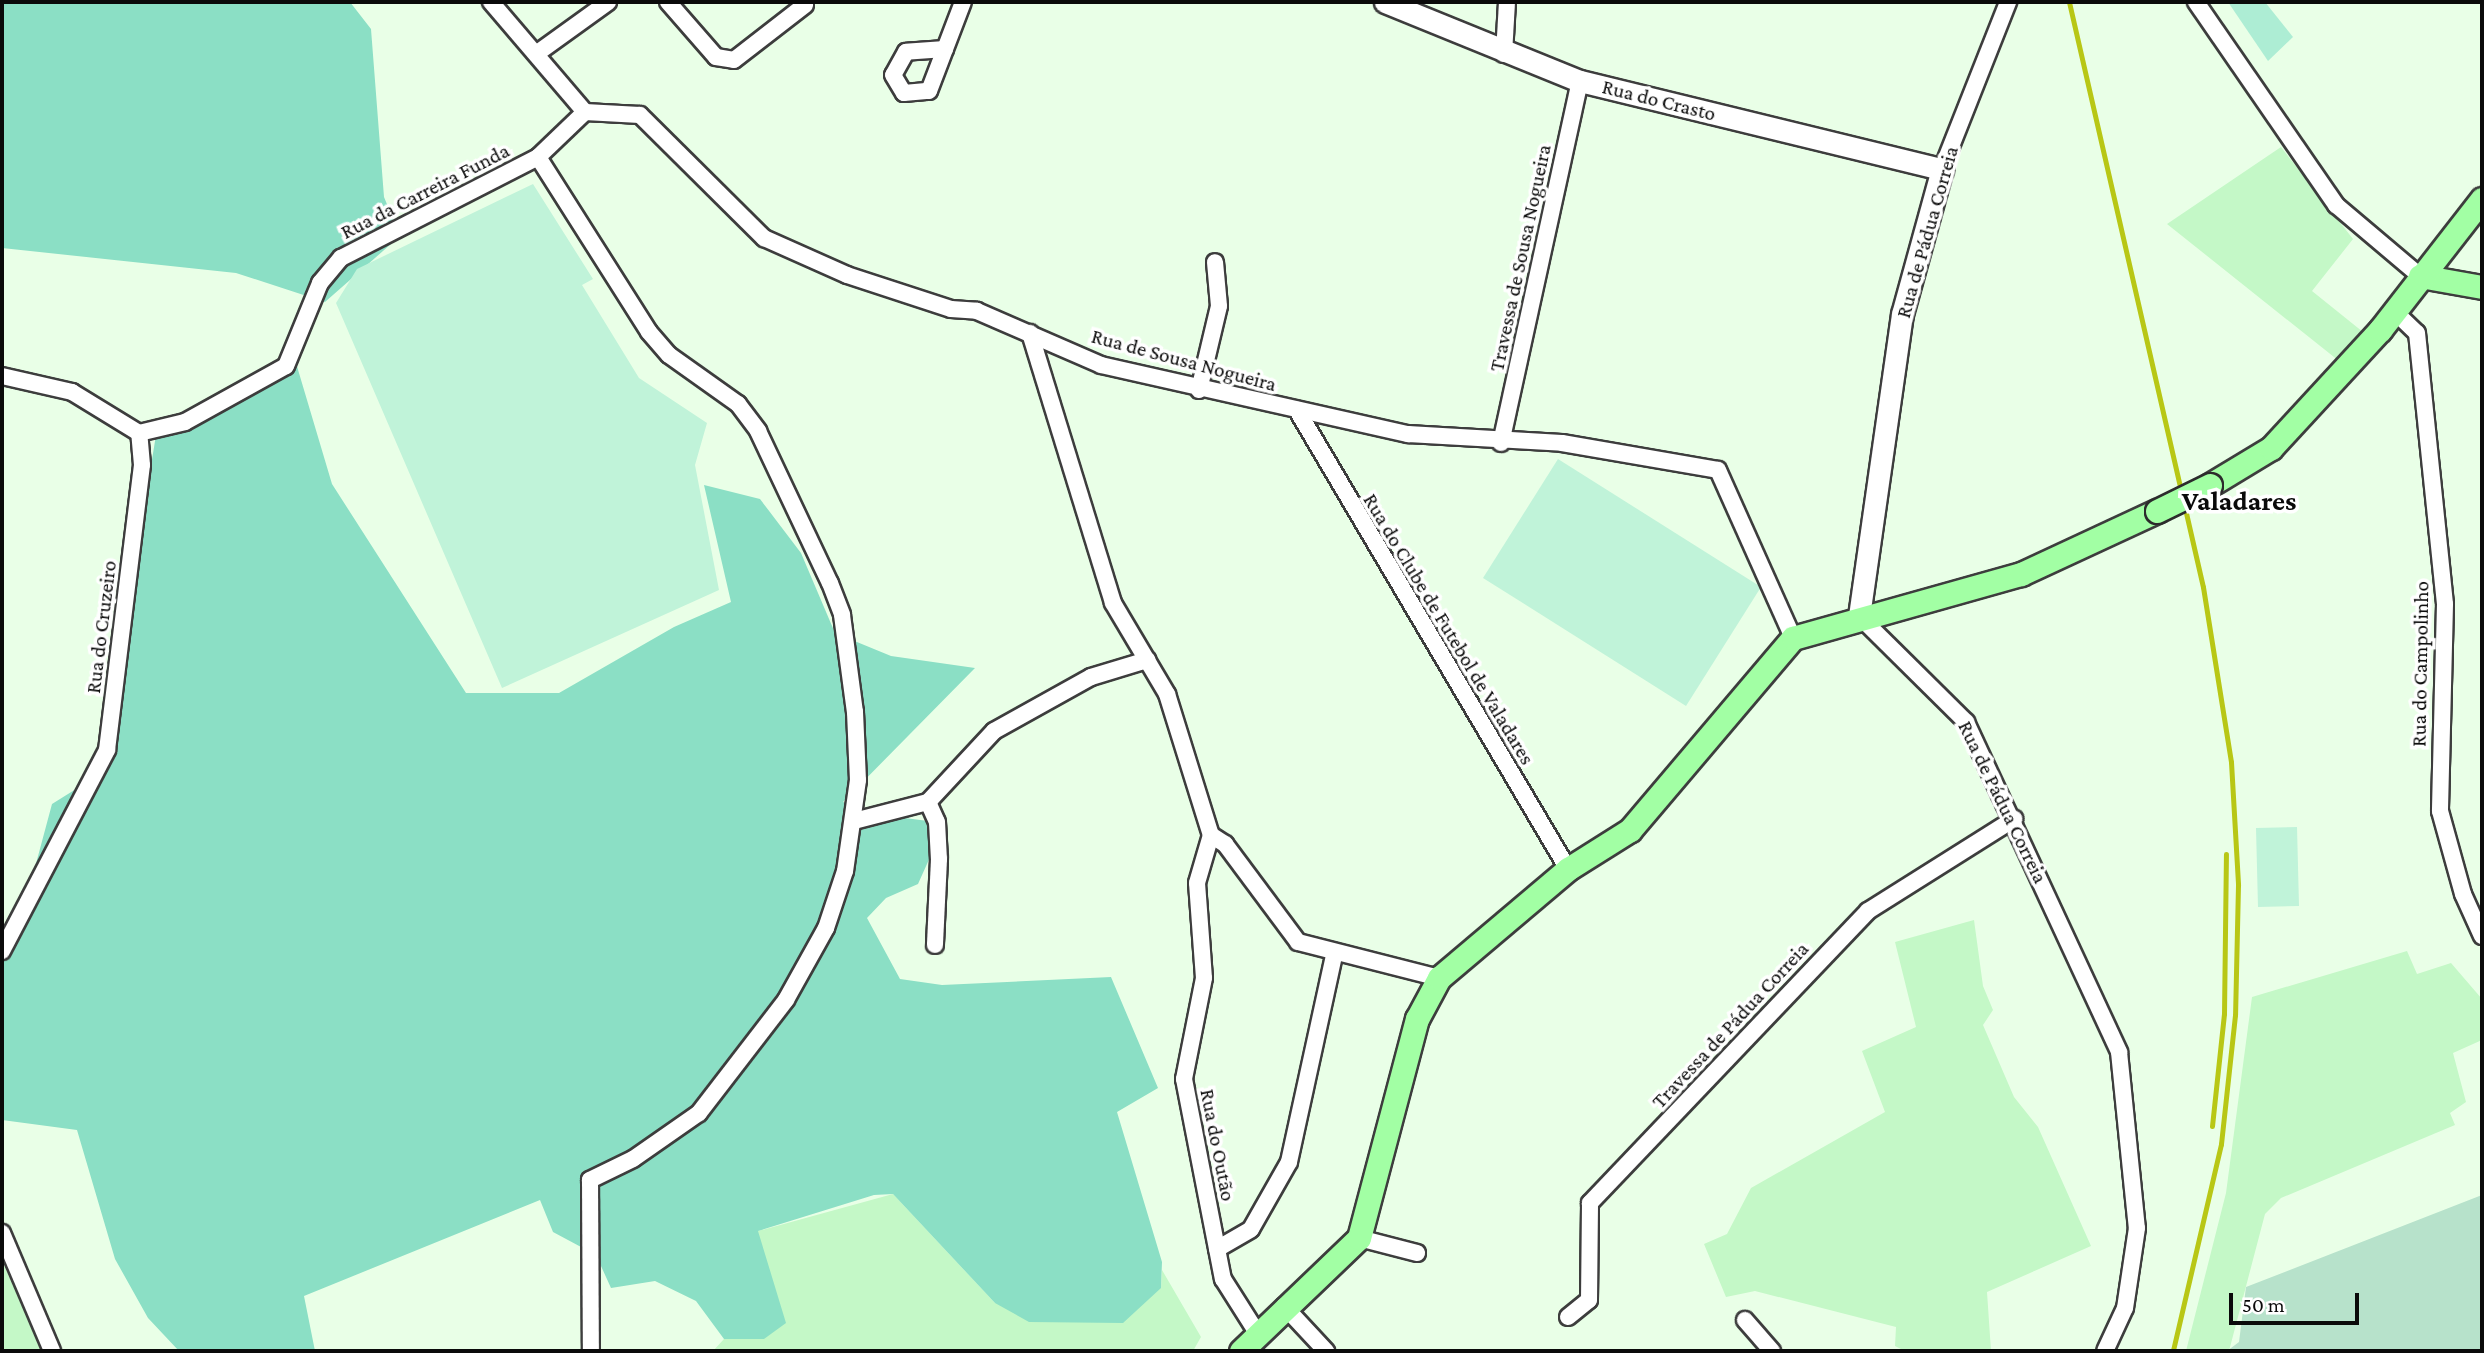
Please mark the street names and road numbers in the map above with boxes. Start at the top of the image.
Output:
street label: Rua do Crasto [1600,74,1718,126]
street label: Rua da Carreira Funda [336,138,514,244]
street label: Travessa de Sousa Nogueira [1484,142,1556,374]
street label: Rua de Pádua Correia [1890,143,1964,321]
street label: Rua de Sousa Nogueira [1089,323,1279,397]
street label: Rua do Clube de Futebol de Valadares [1358,489,1540,769]
street label: Rua do Cruzeiro [80,559,122,695]
street label: Rua do Campolinho [2406,581,2434,747]
street label: Rua de Pádua Correia [1953,717,2053,887]
street label: Travessa de Pádua Correia [1646,936,1814,1114]
street label: Rua do Outão [1195,1087,1241,1203]

